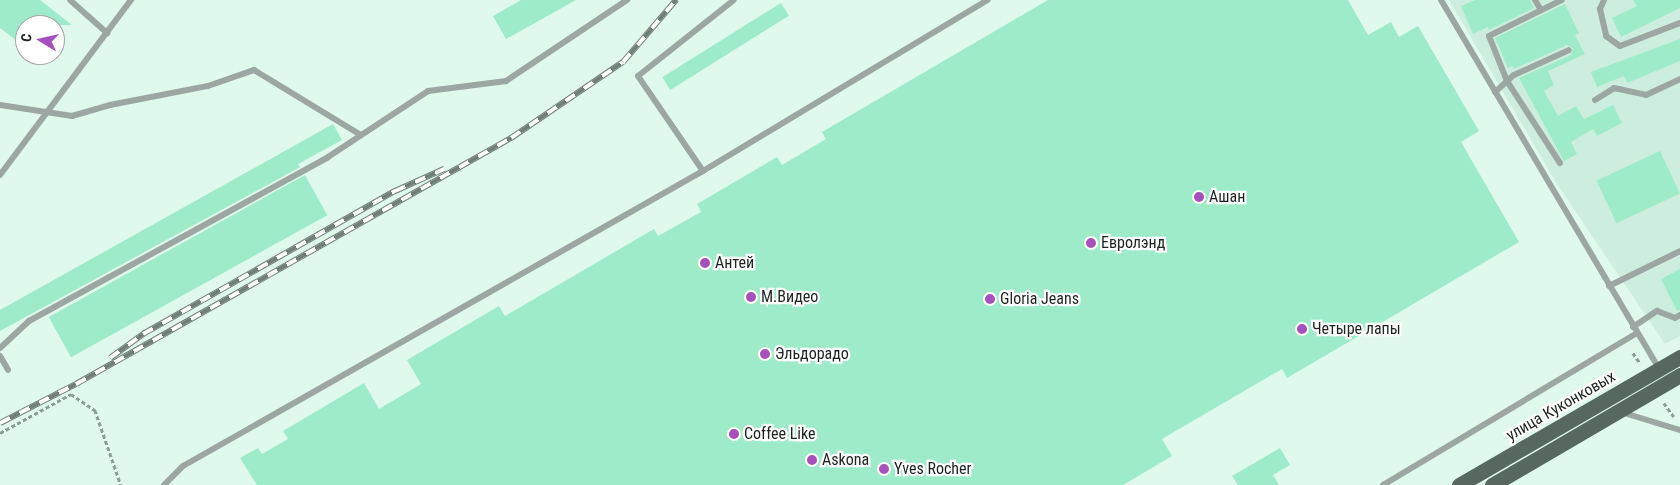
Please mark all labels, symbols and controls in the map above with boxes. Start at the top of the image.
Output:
north arrow [15,15,65,65]
text: С [18,33,35,43]
place label: Ашан [1209,187,1245,207]
marker: Ашан [1193,191,1205,203]
place label: Евролэнд [1101,233,1165,253]
marker: Евролэнд [1085,237,1097,249]
place label: Антей [715,253,754,273]
marker: Антей [699,257,711,269]
place label: М.Видео [761,287,818,307]
place label: Gloria Jeans [1000,289,1079,309]
marker: М.Видео [745,291,757,303]
marker: Gloria Jeans [984,293,996,305]
place label: Четыре лапы [1312,319,1401,339]
marker: Четыре лапы [1296,323,1308,335]
place label: Эльдорадо [775,344,849,364]
marker: Эльдорадо [759,348,771,360]
street label: улица Куконковых [1503,367,1619,445]
place label: Coffee Like [744,424,816,444]
marker: Coffee Like [728,428,740,440]
place label: Askona [822,450,869,470]
marker: Askona [806,454,818,466]
place label: Yves Rocher [894,459,971,479]
marker: Yves Rocher [878,463,890,475]

